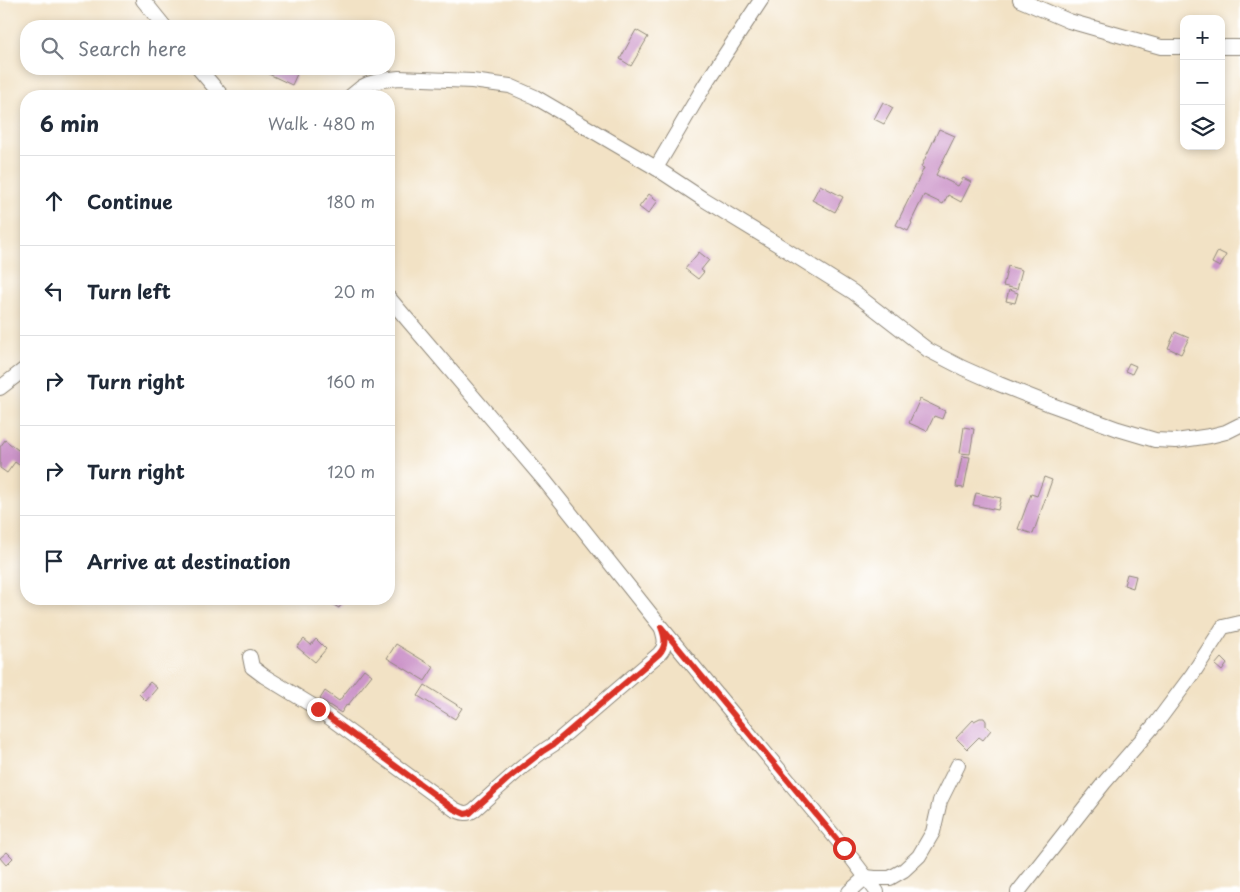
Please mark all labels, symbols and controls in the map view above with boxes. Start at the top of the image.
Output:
map controls [1180,15,1225,150]
button: + [1180,15,1225,60]
search box [20,20,395,75]
icon: search [38,34,66,62]
text: Search here [78,34,187,62]
button: − [1180,60,1225,105]
button: layers [1180,105,1225,150]
text: 6 min [40,107,99,139]
text: Walk · 480 m [268,111,375,135]
icon: ahead [40,187,68,215]
text: Continue [87,187,173,215]
text: 180 m [327,189,375,213]
icon: left [40,277,68,305]
text: Turn left [87,277,171,305]
text: 20 m [334,279,375,303]
icon: right [40,367,68,395]
text: Turn right [87,367,185,395]
text: 160 m [327,369,375,393]
icon: right [40,457,68,485]
text: Turn right [87,457,185,485]
text: 120 m [328,459,375,483]
icon: arrive [40,547,68,575]
text: Arrive at destination [87,547,291,575]
route end [307,698,330,721]
route start [833,837,856,860]

